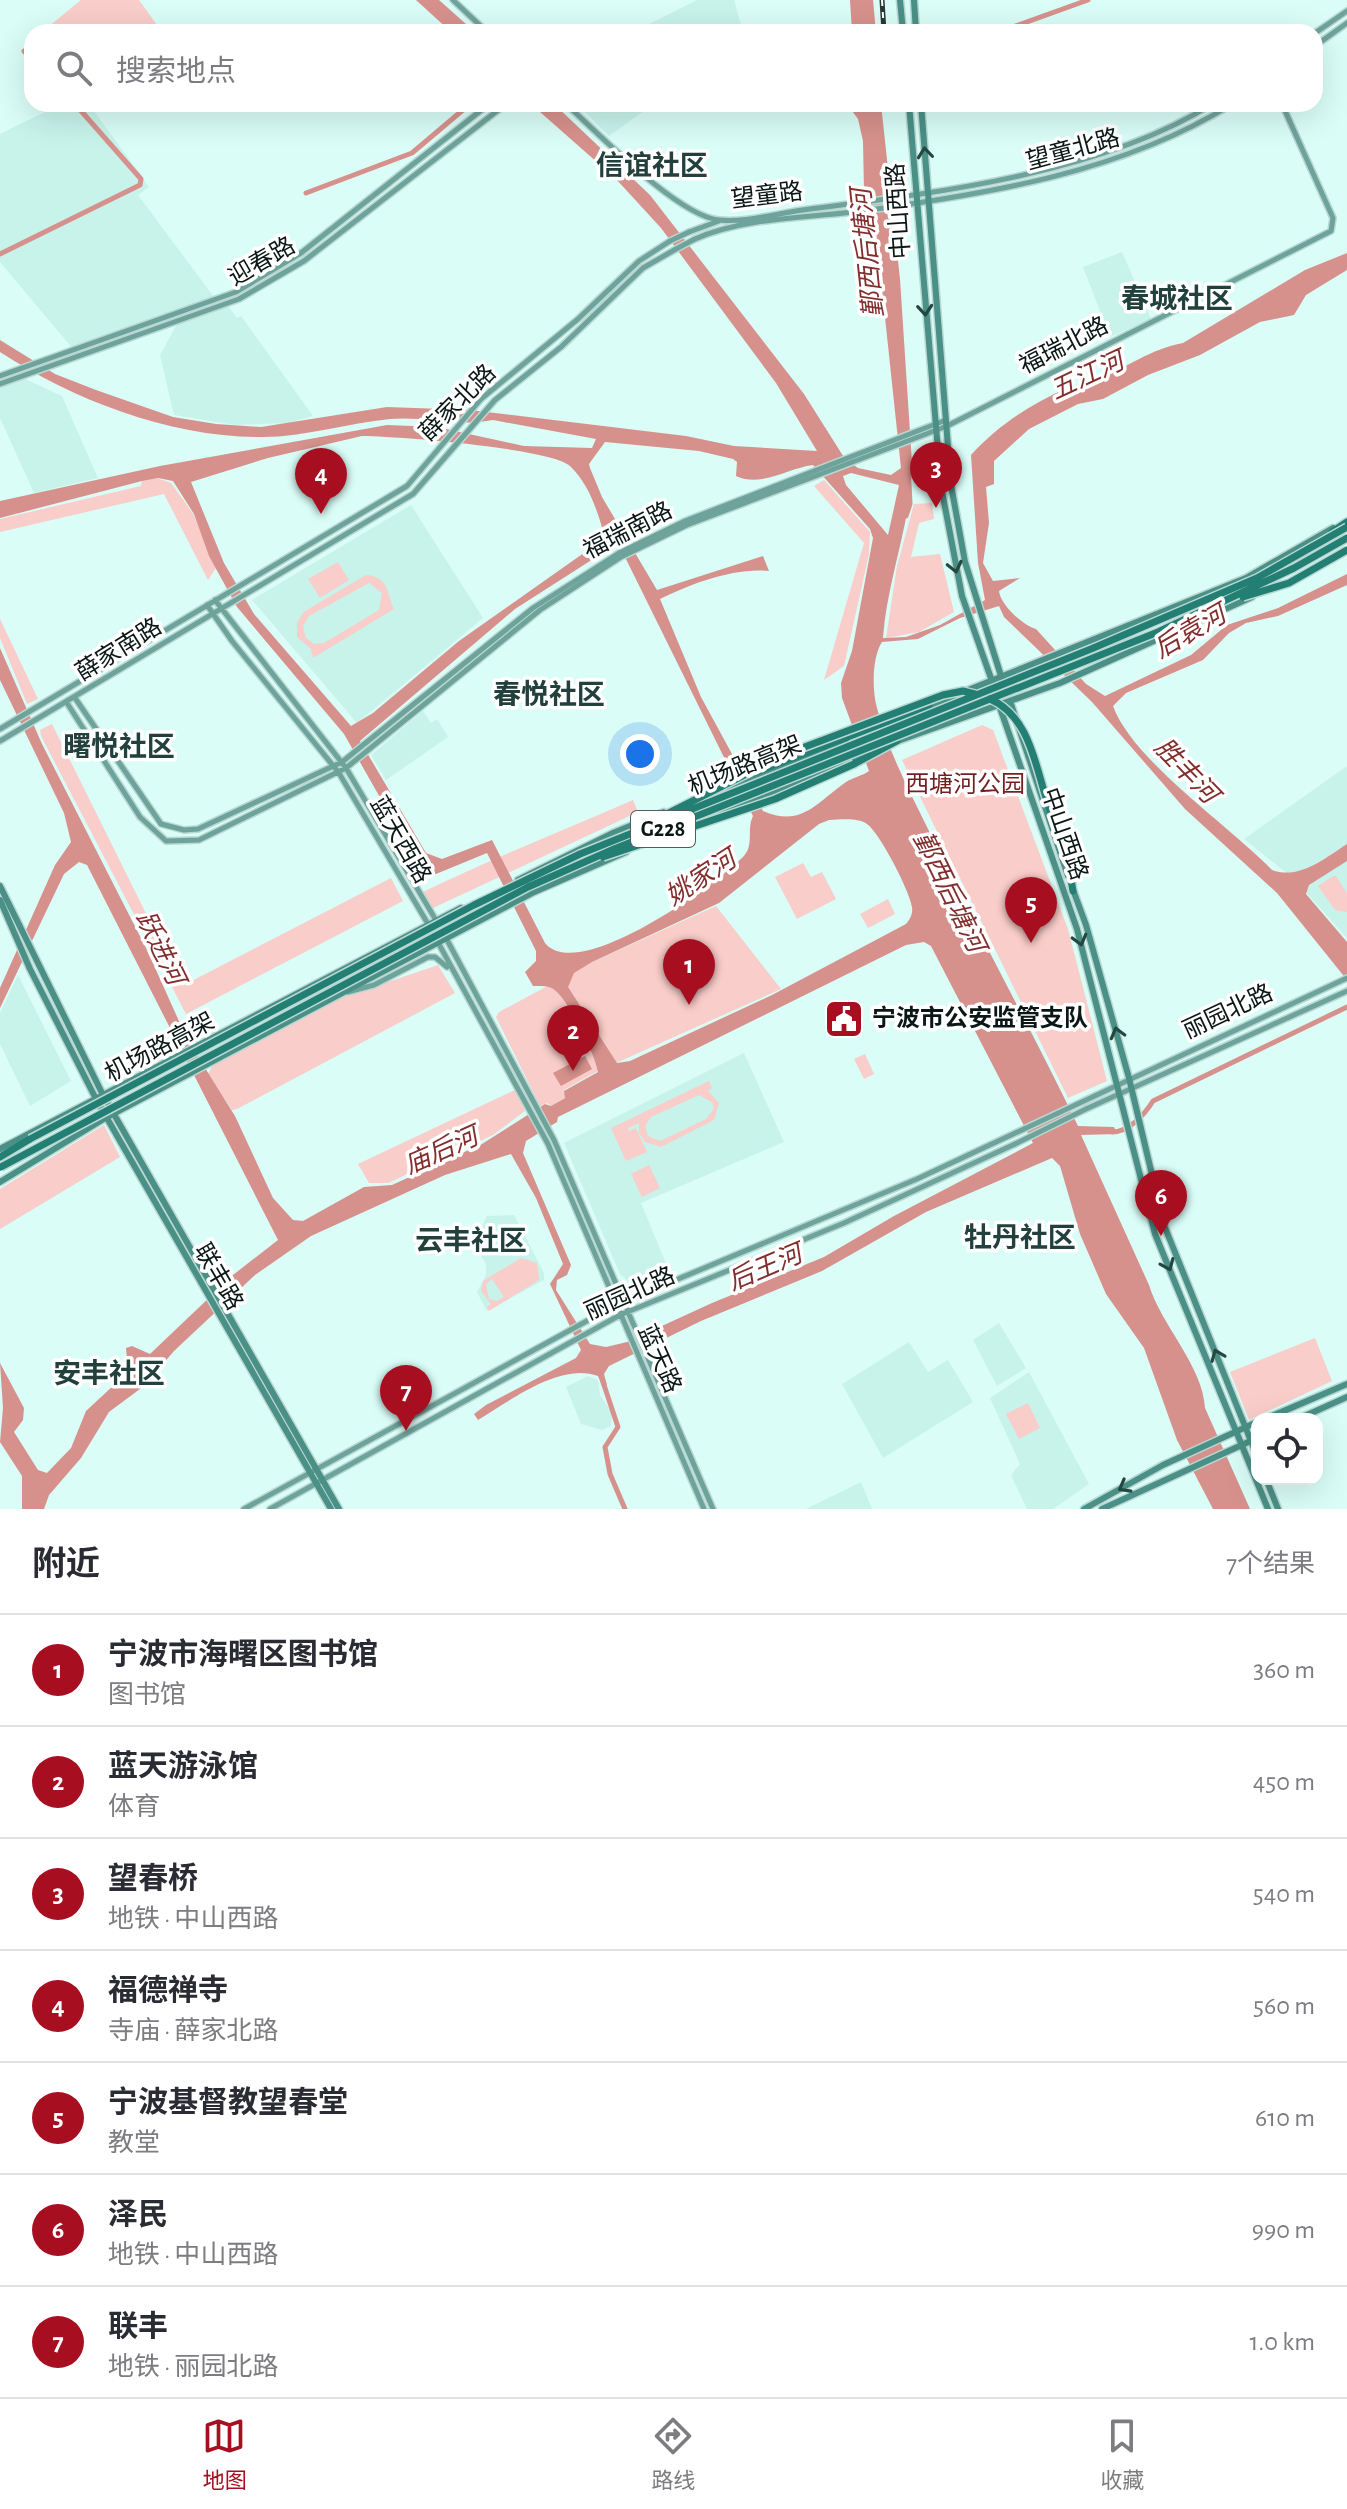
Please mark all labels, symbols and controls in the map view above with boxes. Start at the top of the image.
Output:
search box [24,24,1323,112]
icon: search [52,46,96,90]
text: 搜索地点 [116,57,236,87]
street label: 望童北路 [1023,124,1122,174]
one-way arrow [917,146,934,159]
district label: 信谊社区 [596,150,708,181]
street label: 中山西路 [882,162,914,260]
street label: 望童路 [730,178,804,212]
water label: 鄞西后塘河 [846,182,888,319]
street label: 迎春路 [224,232,299,290]
district label: 春城社区 [1121,284,1233,314]
one-way arrow [916,303,933,316]
street label: 福瑞北路 [1015,312,1112,378]
water label: 五江河 [1046,345,1132,404]
street label: 薛家北路 [414,359,500,445]
pin: 3 [910,442,962,508]
pin: 4 [295,448,347,514]
street label: 福瑞南路 [579,497,676,563]
one-way arrow [946,560,963,574]
water label: 后袁河 [1149,598,1235,663]
street label: 薛家南路 [71,613,166,686]
district label: 春悦社区 [493,679,605,710]
district label: 曙悦社区 [63,731,175,762]
street label: 机场路高架 [684,731,805,800]
water label: 胜丰河 [1150,733,1227,812]
your location [620,734,660,774]
park label: 西塘河公园 [905,771,1025,797]
street label: 中山西路 [1037,784,1093,883]
street label: 蓝天西路 [366,791,436,888]
road number: G228 [631,811,695,847]
water label: 鄞西后塘河 [909,827,993,961]
water label: 姚家河 [660,841,745,910]
pin: 5 [1005,877,1057,943]
water label: 跃进河 [131,907,192,993]
one-way arrow [1070,932,1087,946]
pin: 1 [663,939,715,1005]
street label: 丽园北路 [1179,979,1277,1043]
public building icon: 宁波市公安监管支队 [823,998,865,1040]
pin: 2 [547,1005,599,1071]
place label: 宁波市公安监管支队 [872,1005,1088,1031]
street label: 机场路高架 [100,1007,219,1087]
one-way arrow [1109,1026,1126,1040]
water label: 庙后河 [400,1120,486,1179]
pin: 6 [1135,1170,1187,1236]
district label: 牡丹社区 [964,1223,1076,1253]
district label: 云丰社区 [415,1226,527,1256]
water label: 后王河 [724,1238,811,1295]
street label: 联丰路 [190,1239,248,1314]
one-way arrow [1158,1257,1175,1271]
street label: 丽园北路 [580,1262,679,1324]
street label: 蓝天路 [633,1320,686,1397]
one-way arrow [1210,1349,1227,1363]
district label: 安丰社区 [53,1358,165,1389]
pin: 7 [380,1365,432,1431]
map controls [1251,1413,1323,1485]
button: locate [1251,1413,1323,1485]
one-way arrow [1118,1477,1132,1493]
text: 附近 [32,1548,100,1582]
text: 7个结果 [1226,1551,1315,1577]
text: 宁波市海曙区图书馆 [108,1640,378,1670]
text: 1 [53,1657,63,1683]
text: 360 m [1253,1657,1315,1683]
text: 图书馆 [108,1682,186,1708]
text: 蓝天游泳馆 [108,1752,258,1782]
text: 2 [52,1769,64,1795]
text: 450 m [1253,1769,1315,1795]
text: 体育 [108,1794,160,1820]
text: 望春桥 [108,1864,198,1894]
text: 3 [52,1881,64,1907]
text: 540 m [1253,1881,1315,1907]
text: 地铁 · 中山西路 [108,1906,279,1932]
text: 福德禅寺 [108,1976,228,2006]
text: 4 [51,1993,65,2019]
text: 560 m [1253,1993,1315,2019]
text: 寺庙 · 薛家北路 [108,2018,279,2044]
text: 宁波基督教望春堂 [108,2088,348,2118]
text: 5 [52,2105,64,2131]
text: 610 m [1255,2105,1315,2131]
text: 教堂 [108,2130,160,2156]
text: 泽民 [108,2200,168,2230]
text: 6 [52,2217,64,2243]
text: 990 m [1252,2217,1315,2243]
text: 地铁 · 中山西路 [108,2242,279,2268]
text: 联丰 [108,2312,168,2342]
text: 7 [52,2329,64,2355]
text: 1.0 km [1249,2329,1315,2355]
text: 地铁 · 丽园北路 [108,2354,279,2380]
tab: 地图 [202,2414,247,2494]
tab: 路线 [651,2414,696,2494]
tab: 收藏 [1100,2414,1145,2494]

